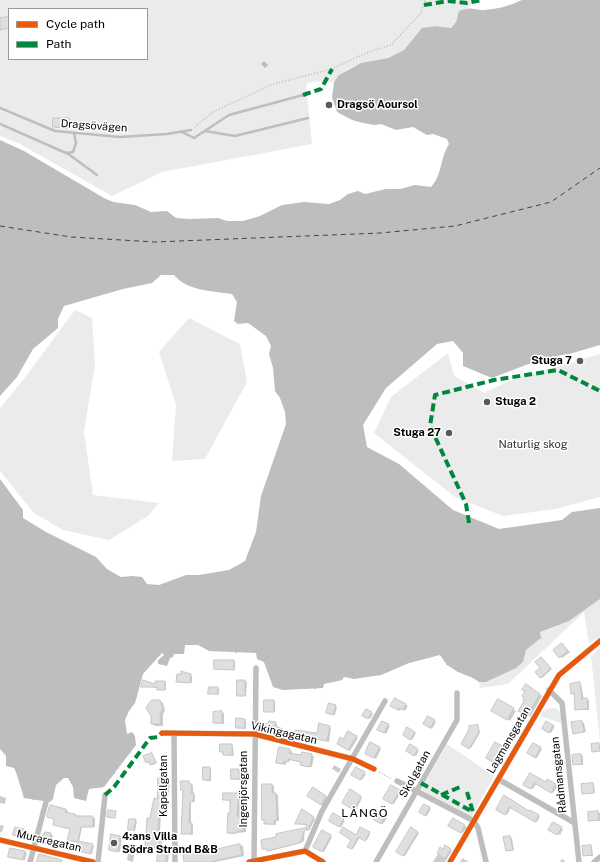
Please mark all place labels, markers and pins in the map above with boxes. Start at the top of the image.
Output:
place label: Dragsö Aoursol [337,98,418,112]
marker: Dragsö Aoursol [324,100,334,110]
place label: Stuga 7 [531,354,572,368]
marker: Stuga 7 [575,356,585,366]
place label: Stuga 2 [495,395,536,409]
marker: Stuga 2 [482,397,492,407]
place label: Stuga 27 [393,426,441,440]
marker: Stuga 27 [444,428,454,438]
place label: 4:ans Villa Södra Strand B&B [122,830,218,856]
marker: 4:ans Villa Södra Strand B&B [109,838,119,848]

